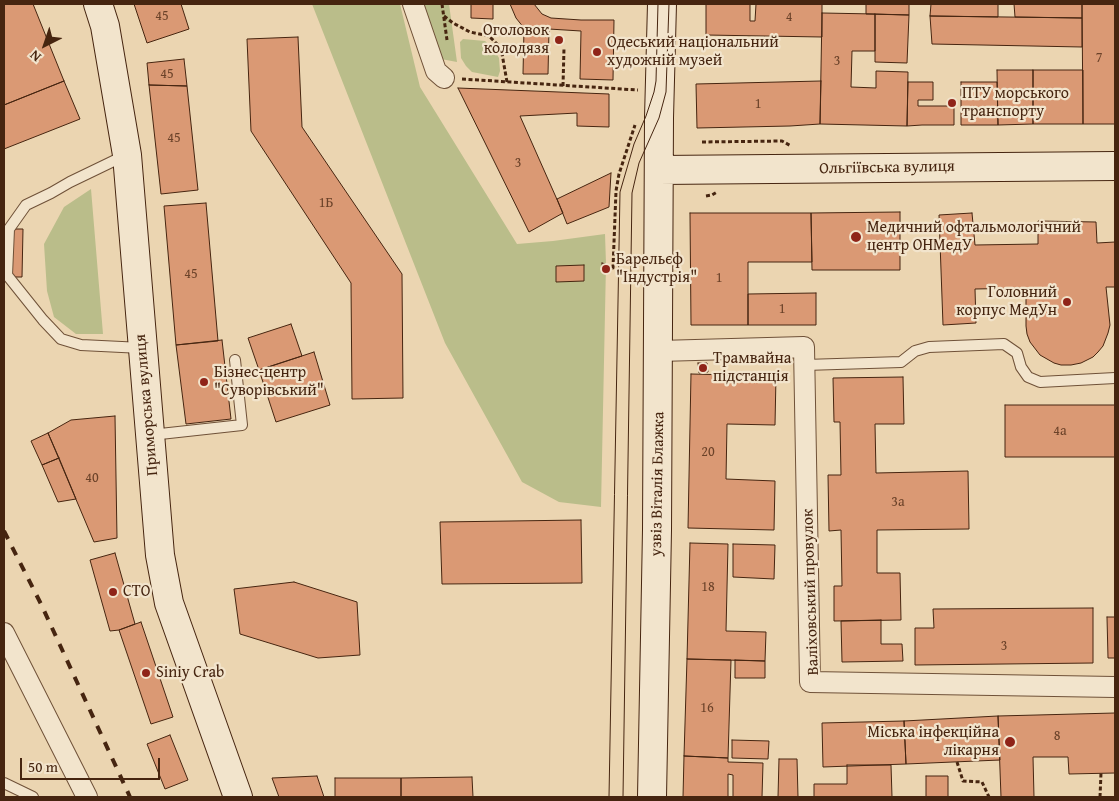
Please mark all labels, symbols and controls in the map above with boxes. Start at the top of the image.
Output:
house number: 45 [155,8,169,24]
house number: 4 [786,9,792,25]
north arrow [20,20,70,70]
place label: Оголовок колодязя [483,21,549,59]
place label: Одеський національний художній музей [607,33,779,71]
marker: Оголовок колодязя [553,34,565,46]
text: N [25,46,45,67]
marker: Одеський національний художній музей [591,46,603,58]
house number: 7 [1096,50,1102,66]
house number: 3 [834,53,840,69]
house number: 45 [160,66,174,82]
place label: ПТУ морського транспорту [962,84,1069,122]
house number: 1 [755,96,761,112]
marker: ПТУ морського транспорту [946,97,958,109]
house number: 45 [167,130,181,146]
house number: 3 [515,155,521,171]
street label: Ольгіївська вулиця [819,157,955,179]
house number: 1Б [319,195,333,211]
place label: Медичний офтальмологічний центр ОНМедУ [867,218,1081,256]
marker: Медичний офтальмологічний центр ОНМедУ [849,230,863,244]
place label: Барельєф "Індустрія" [616,250,697,288]
marker: Барельєф "Індустрія" [600,263,612,275]
house number: 45 [184,266,198,282]
house number: 1 [716,270,722,286]
place label: Головний корпус МедУн [956,283,1057,321]
marker: Головний корпус МедУн [1061,296,1073,308]
house number: 1 [779,301,785,317]
street label: Приморська вулиця [131,333,163,477]
place label: Трамвайна підстанція [713,349,791,387]
marker: Трамвайна підстанція [697,362,709,374]
place label: Бізнес-центр "Суворівський" [214,363,324,401]
marker: Бізнес-центр "Суворівський" [198,376,210,388]
street label: узвіз Віталія Блажка [647,411,669,557]
house number: 4а [1053,423,1067,439]
house number: 20 [701,444,715,460]
house number: 40 [85,470,99,486]
house number: 3а [891,494,905,510]
street label: Валіховський провулок [798,508,824,676]
house number: 18 [701,579,715,595]
place label: СТО [123,582,150,602]
marker: СТО [107,586,119,598]
house number: 3 [1001,638,1007,654]
place label: Siniy Crab [156,663,224,683]
marker: Siniy Crab [140,667,152,679]
house number: 16 [700,700,714,716]
place label: Міська інфекційна лікарня [867,723,999,761]
house number: 8 [1054,728,1060,744]
marker: Міська інфекційна лікарня [1003,735,1017,749]
scale bar [22,748,162,780]
text: 50 m [28,756,58,777]

